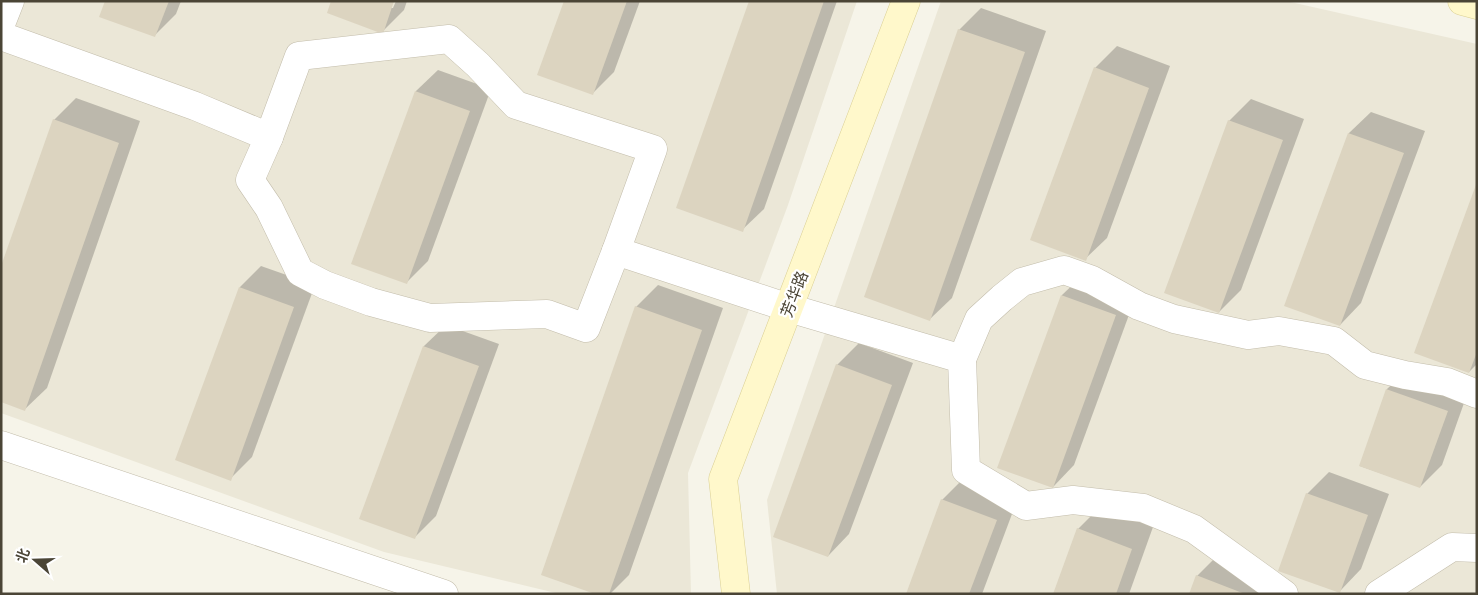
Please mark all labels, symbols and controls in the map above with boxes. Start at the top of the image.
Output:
street label: 芳华路 [776,268,813,320]
north arrow [10,535,60,585]
text: 北 [12,546,34,565]

